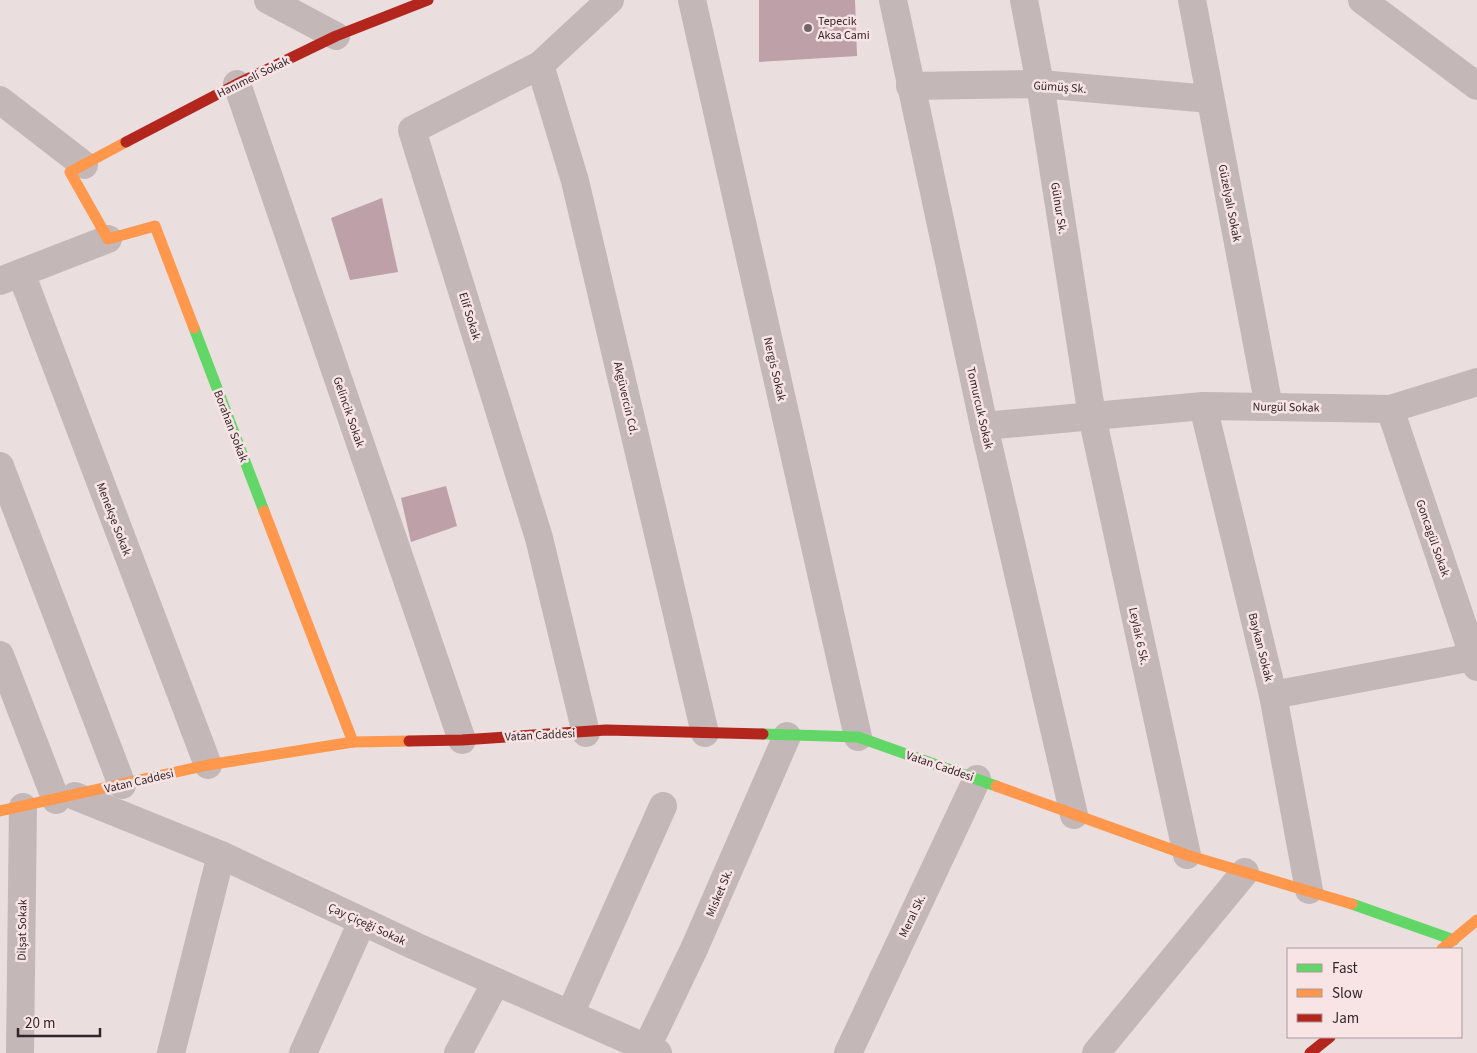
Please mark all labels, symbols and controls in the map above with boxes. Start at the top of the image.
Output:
place label: Tepecik Aksa Cami [818,13,870,44]
marker: Tepecik Aksa Cami [802,22,814,34]
street label: Hanımeli Sokak [214,53,292,102]
street label: Gümüş Sk. [1033,77,1087,98]
street label: Güzelyalı Sokak [1214,163,1245,243]
street label: Gülnur Sk. [1046,181,1071,235]
street label: Elif Sokak [454,290,485,342]
street label: Nergis Sokak [759,336,790,403]
street label: Akgüvercin Cd. [609,360,642,436]
street label: Tomurcuk Sokak [962,365,997,451]
street label: Gelincik Sokak [329,375,369,450]
street label: Borahan Sokak [209,388,252,465]
street label: Nurgül Sokak [1252,398,1320,417]
street label: Menekşe Sokak [92,480,135,558]
street label: Goncagül Sokak [1411,497,1454,579]
street label: Leylak 6 Sk. [1124,606,1153,667]
street label: Baykan Sokak [1244,611,1277,683]
street label: Vatan Caddesi [504,725,576,746]
street label: Vatan Caddesi [904,747,976,786]
street label: Vatan Caddesi [103,765,176,798]
street label: Misket Sk. [702,867,737,920]
street label: Meral Sk. [895,892,930,940]
street label: Dilşat Sokak [13,899,32,961]
street label: Çay Çiçeği Sokak [325,899,408,950]
legend [1287,948,1462,1038]
text: Fast [1332,958,1358,979]
text: Slow [1332,983,1363,1004]
scale bar [18,1006,100,1038]
text: Jam [1332,1008,1359,1029]
text: 20 m [25,1013,55,1034]

